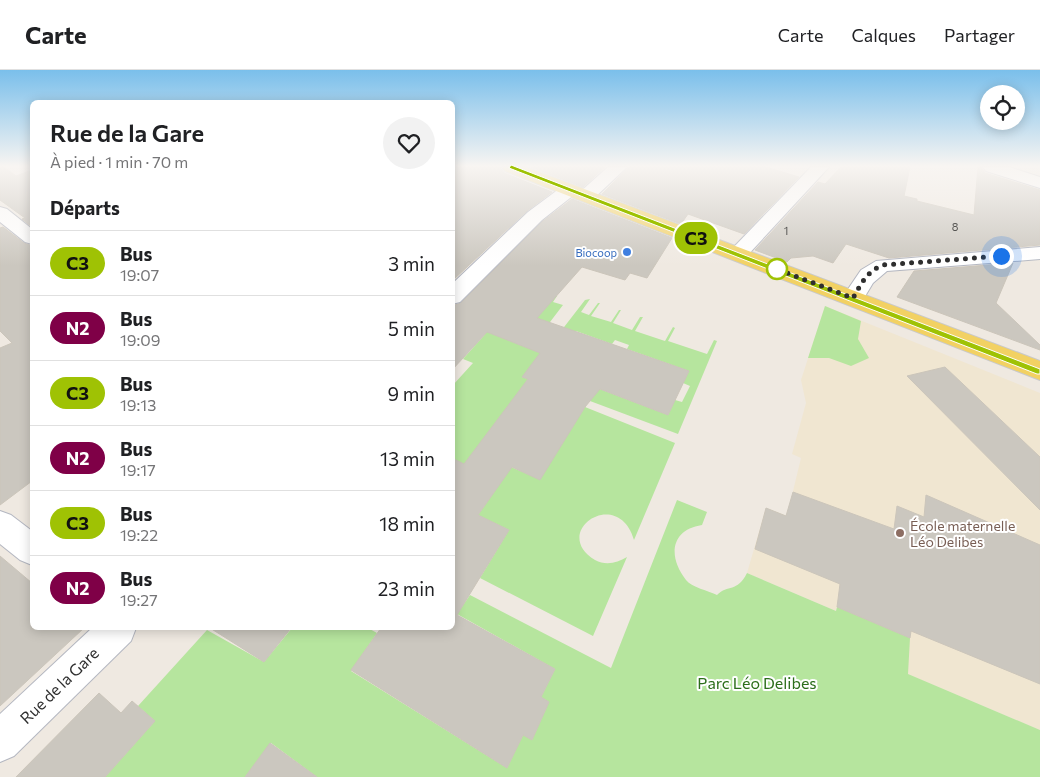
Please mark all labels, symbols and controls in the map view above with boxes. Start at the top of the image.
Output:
text: Carte [25,20,87,49]
text: Carte [778,24,823,46]
text: Calques [851,24,916,46]
text: Partager [944,24,1015,46]
map controls [980,85,1025,130]
button: locate [980,85,1025,130]
button: heart [383,117,435,169]
text: Rue de la Gare [50,118,204,147]
text: À pied · 1 min · 70 m [50,152,188,171]
text: Départs [50,196,120,219]
house number: 8 [952,220,959,233]
line badge: C3 [674,222,718,254]
house number: 1 [784,224,788,237]
text: C3 [685,227,707,249]
text: Bus [120,242,152,265]
your location [989,244,1014,269]
place label: Biocoop [575,246,617,259]
marker: Biocoop [621,246,633,258]
text: C3 [66,252,89,274]
text: 3 min [388,252,435,275]
unlabelled marker [766,258,788,280]
text: 19:07 [120,265,159,284]
text: Bus [120,307,152,330]
text: N2 [66,317,89,339]
text: 5 min [388,317,435,340]
text: 19:09 [120,330,160,349]
text: Bus [120,372,152,395]
text: C3 [66,382,89,404]
text: 9 min [387,382,435,405]
text: 19:13 [120,395,156,414]
text: Bus [120,437,152,460]
text: N2 [66,447,89,469]
text: 13 min [380,447,435,470]
text: 19:17 [120,460,156,479]
text: Bus [120,502,152,525]
text: C3 [66,512,89,534]
text: 18 min [379,512,435,535]
place label: École maternelle Léo Delibes [910,517,1015,550]
text: 19:22 [120,525,158,544]
marker: École maternelle Léo Delibes [894,527,906,539]
text: Bus [120,567,152,590]
text: N2 [66,577,89,599]
text: 23 min [378,577,435,600]
text: 19:27 [120,590,158,609]
street label: Rue de la Gare [16,643,102,727]
park label: Parc Léo Delibes [697,673,817,692]

